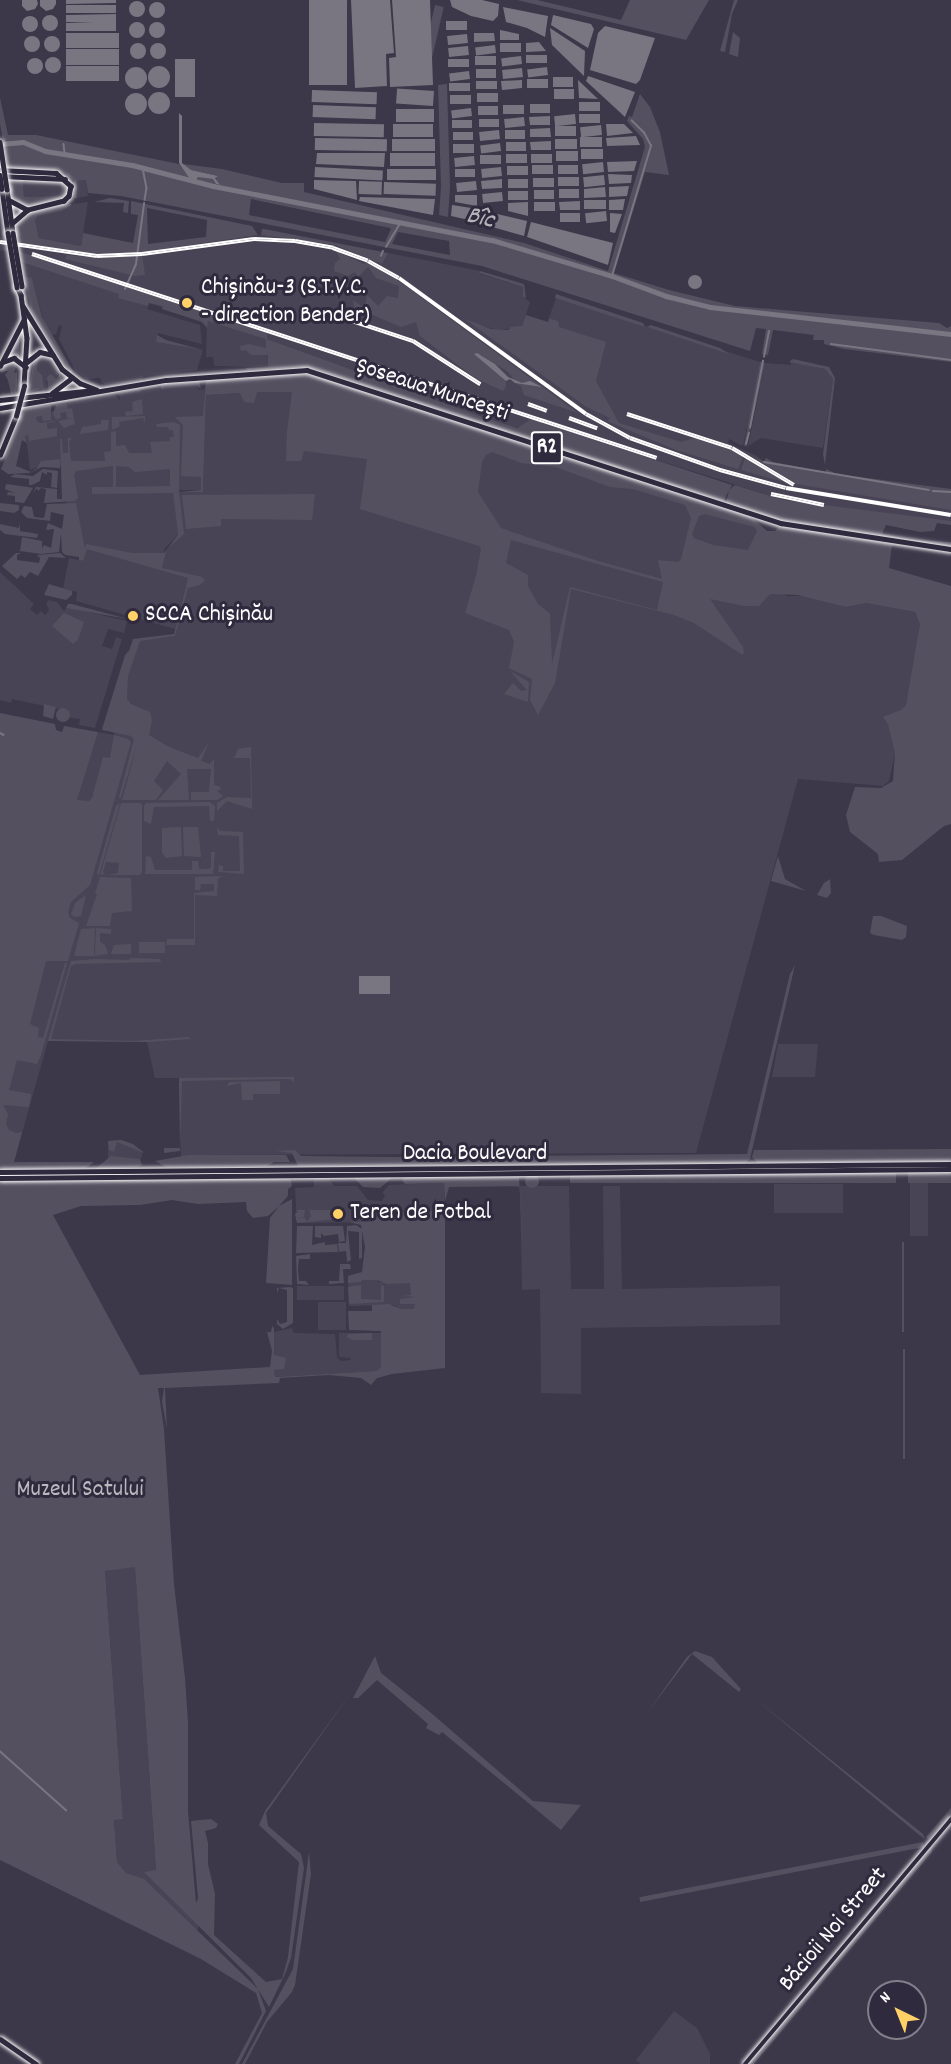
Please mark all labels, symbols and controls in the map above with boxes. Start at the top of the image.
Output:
water label: Bîc [463,201,497,237]
place label: Chișinău-3 (S.T.V.C. - direction Bender) [201,275,370,331]
marker: Chișinău-3 (S.T.V.C. - direction Bender) [178,294,196,312]
street label: Șoseaua Muncești [352,353,512,429]
road number: R2 [530,429,564,467]
place label: SCCA Chișinău [145,602,273,630]
marker: SCCA Chișinău [126,609,140,623]
street label: Dacia Boulevard [403,1141,547,1169]
place label: Teren de Fotbal [350,1200,491,1228]
marker: Teren de Fotbal [331,1207,345,1221]
park label: Muzeul Satului [16,1477,144,1505]
street label: Băcioii Noi Street [774,1862,894,1998]
north arrow [867,1980,927,2040]

